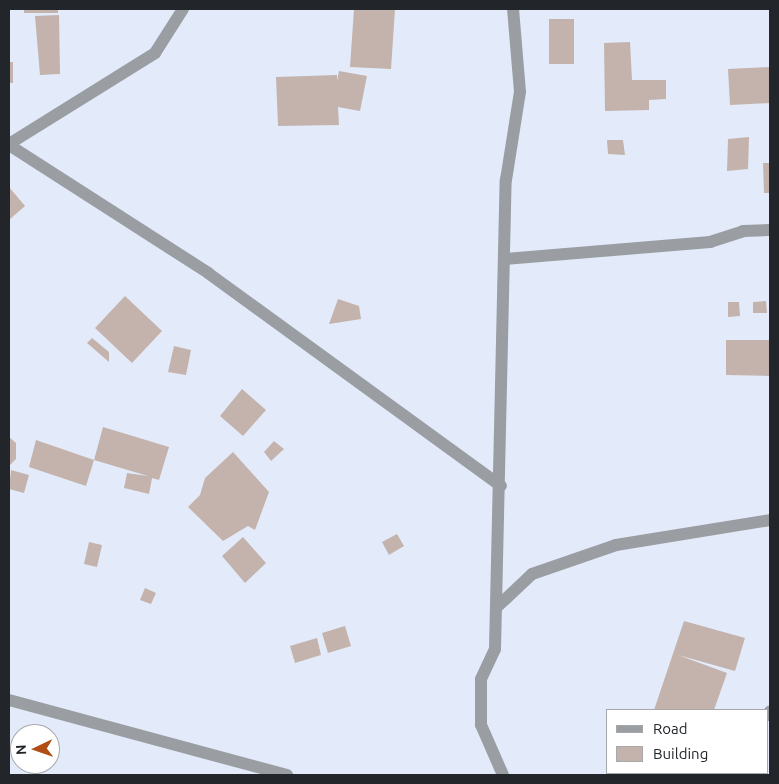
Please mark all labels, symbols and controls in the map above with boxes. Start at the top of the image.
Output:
legend [606,709,769,774]
text: Road [653,720,688,737]
north arrow [10,724,60,774]
text: N [13,744,29,755]
text: Building [653,745,708,762]

